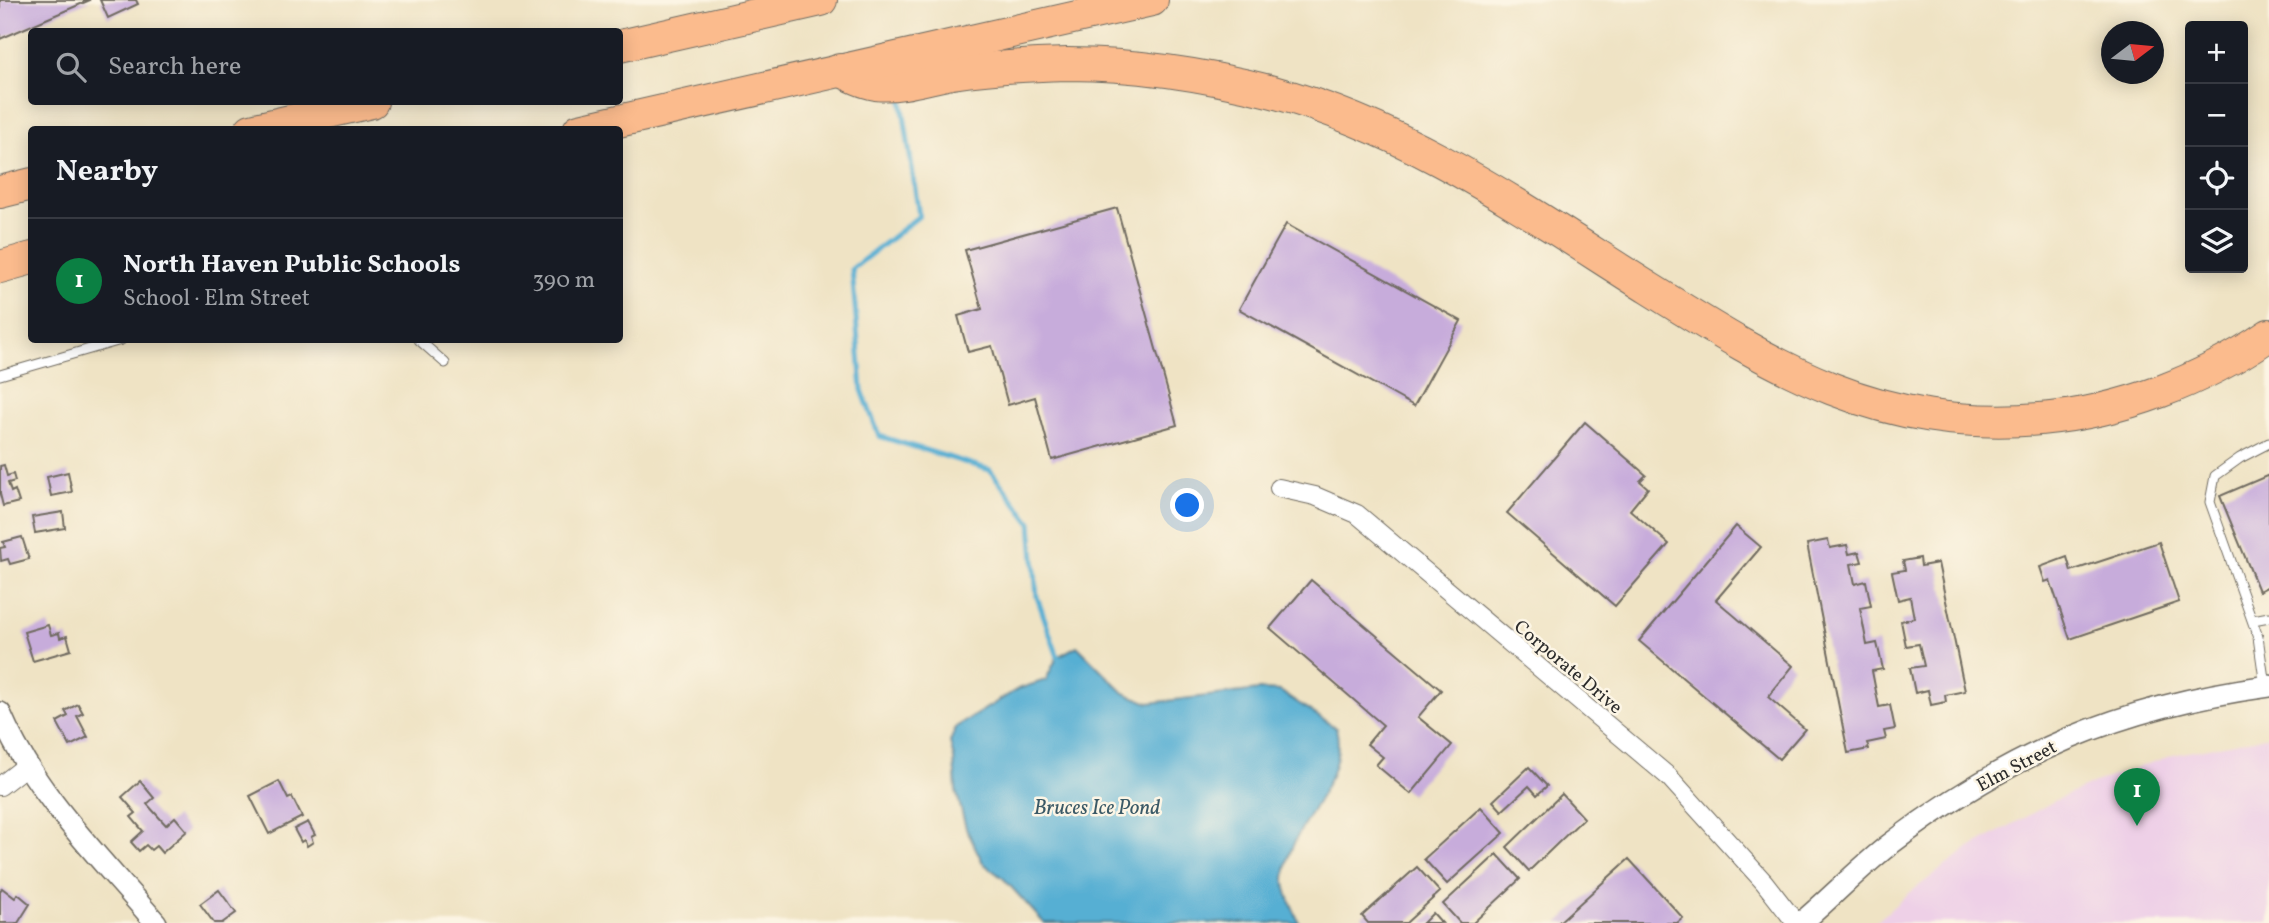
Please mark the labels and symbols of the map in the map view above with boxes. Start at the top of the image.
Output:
north arrow [2101,21,2164,84]
your location [1170,488,1204,522]
street label: Corporate Drive [1508,614,1628,721]
street label: Elm Street [1972,735,2062,799]
pin: 1 [2114,768,2160,826]
water label: Bruces Ice Pond [1034,794,1160,823]

